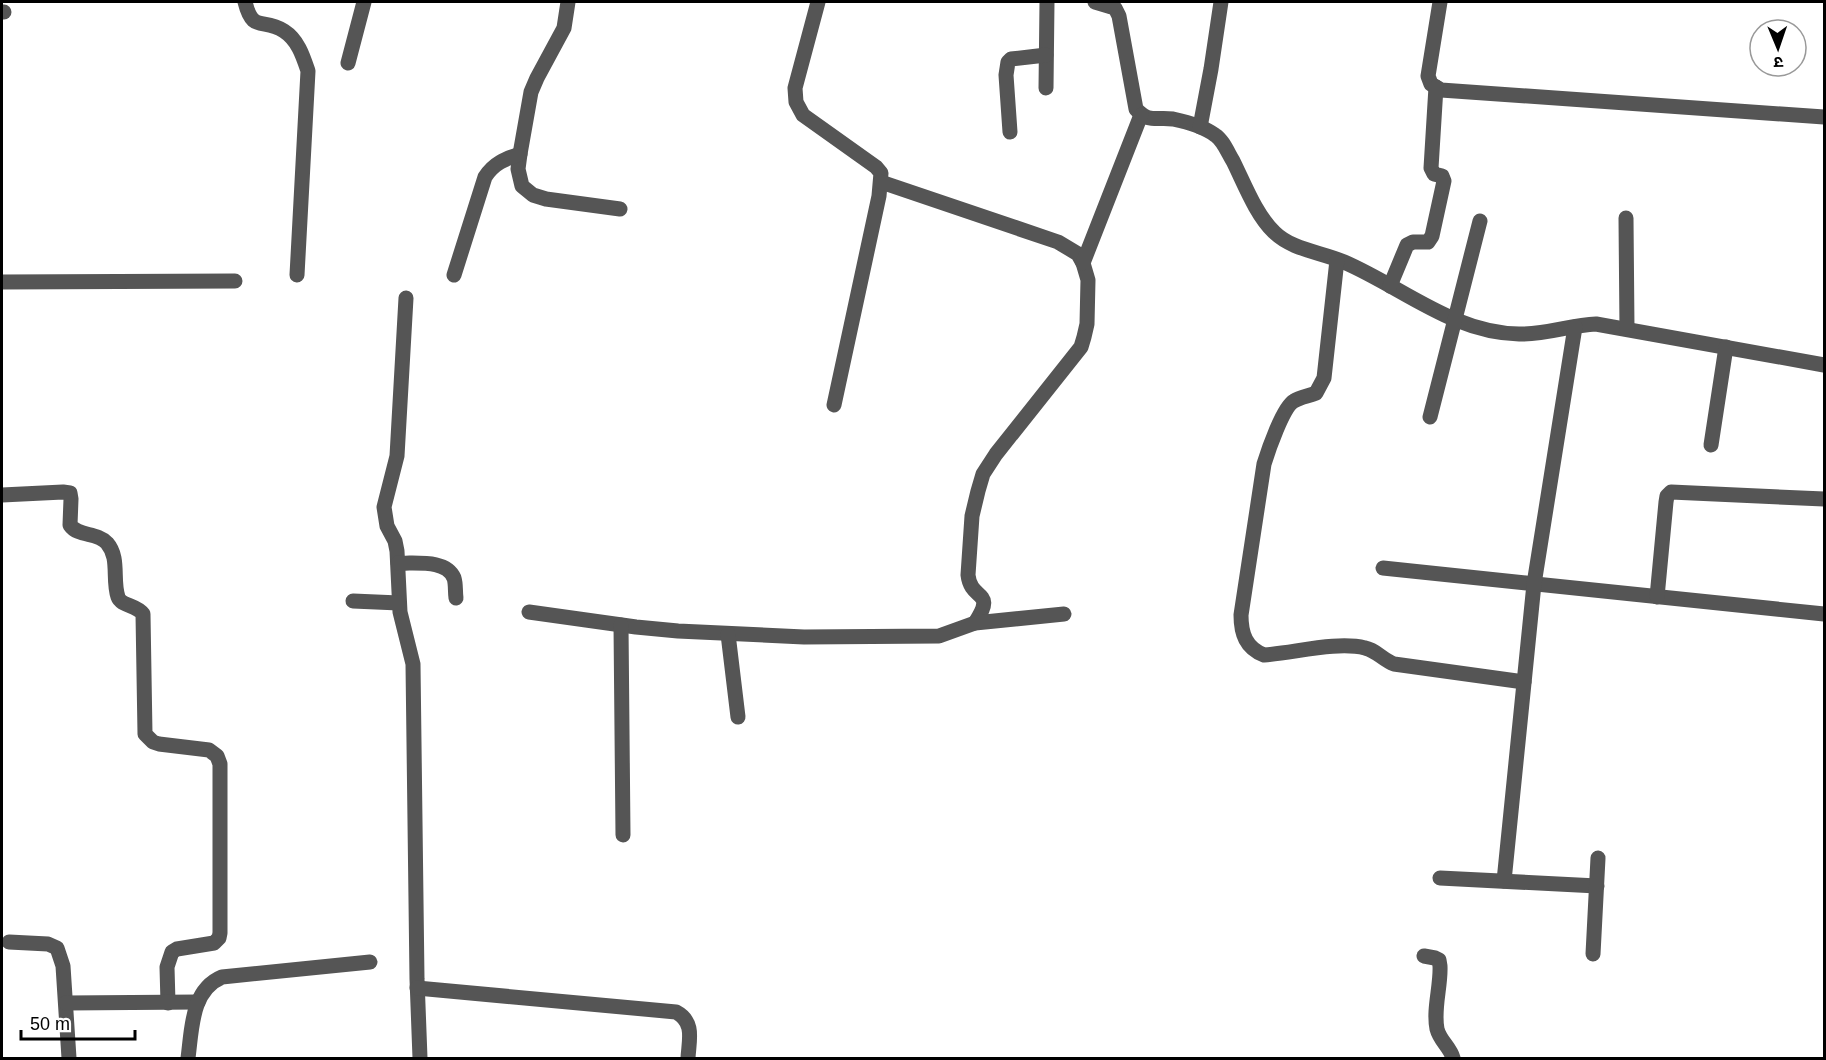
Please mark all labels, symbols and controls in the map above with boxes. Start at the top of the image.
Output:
north arrow [1748,18,1808,78]
text: उ [1773,54,1783,71]
scale bar [21,1003,135,1041]
text: 50 m [30,1014,70,1034]

